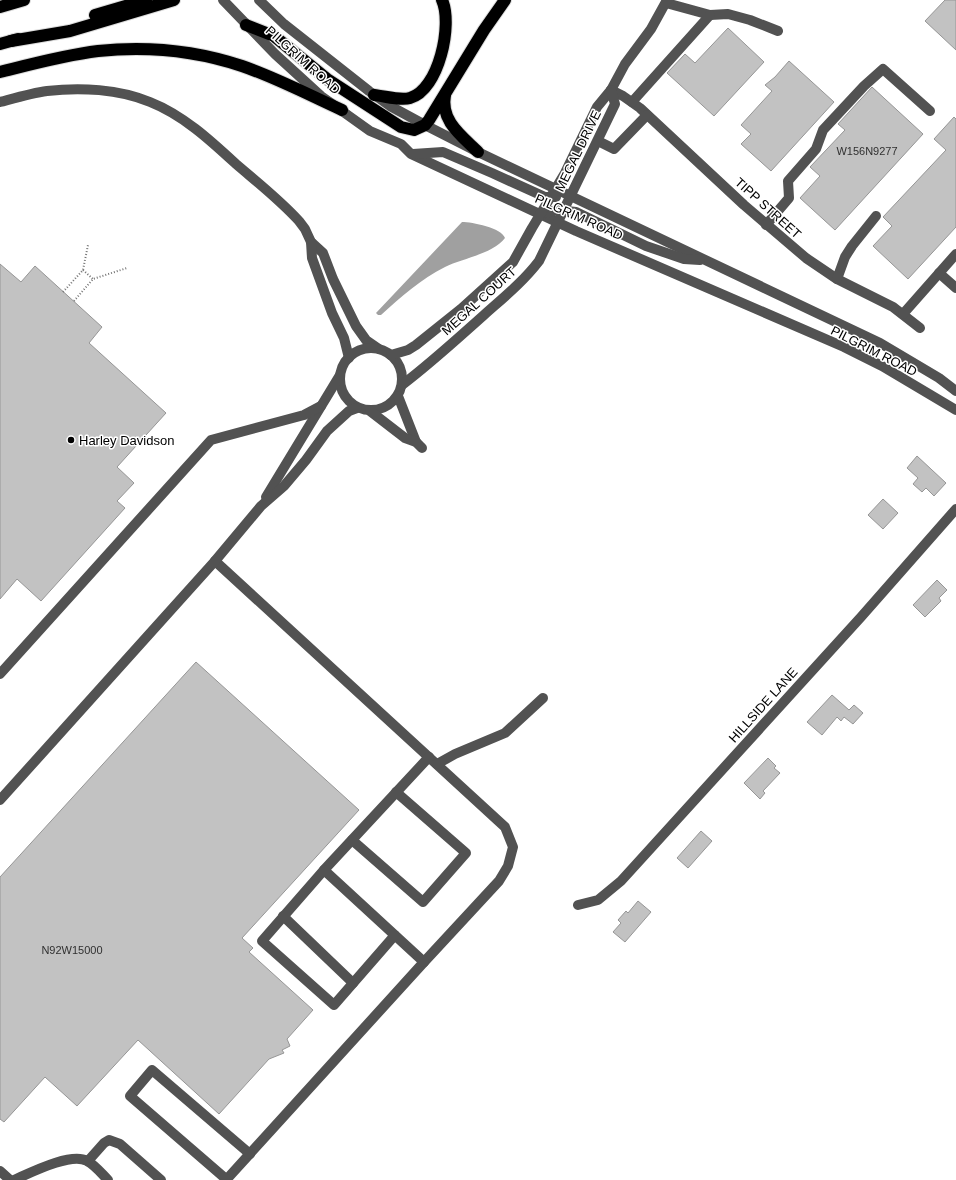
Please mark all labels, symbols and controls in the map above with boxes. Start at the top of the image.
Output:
street label: PILGRIM ROAD [263,23,343,97]
street label: MEGAL DRIVE [552,108,604,194]
house number: W156N9277 [836,145,898,157]
street label: TIPP STREET [732,174,804,242]
street label: PILGRIM ROAD [533,191,625,243]
street label: MEGAL COURT [439,264,519,338]
street label: PILGRIM ROAD [828,323,920,379]
place label: Harley Davidson [79,433,174,448]
marker: Harley Davidson [66,435,76,445]
street label: HILLSIDE LANE [726,664,801,745]
house number: N92W15000 [41,944,103,956]

